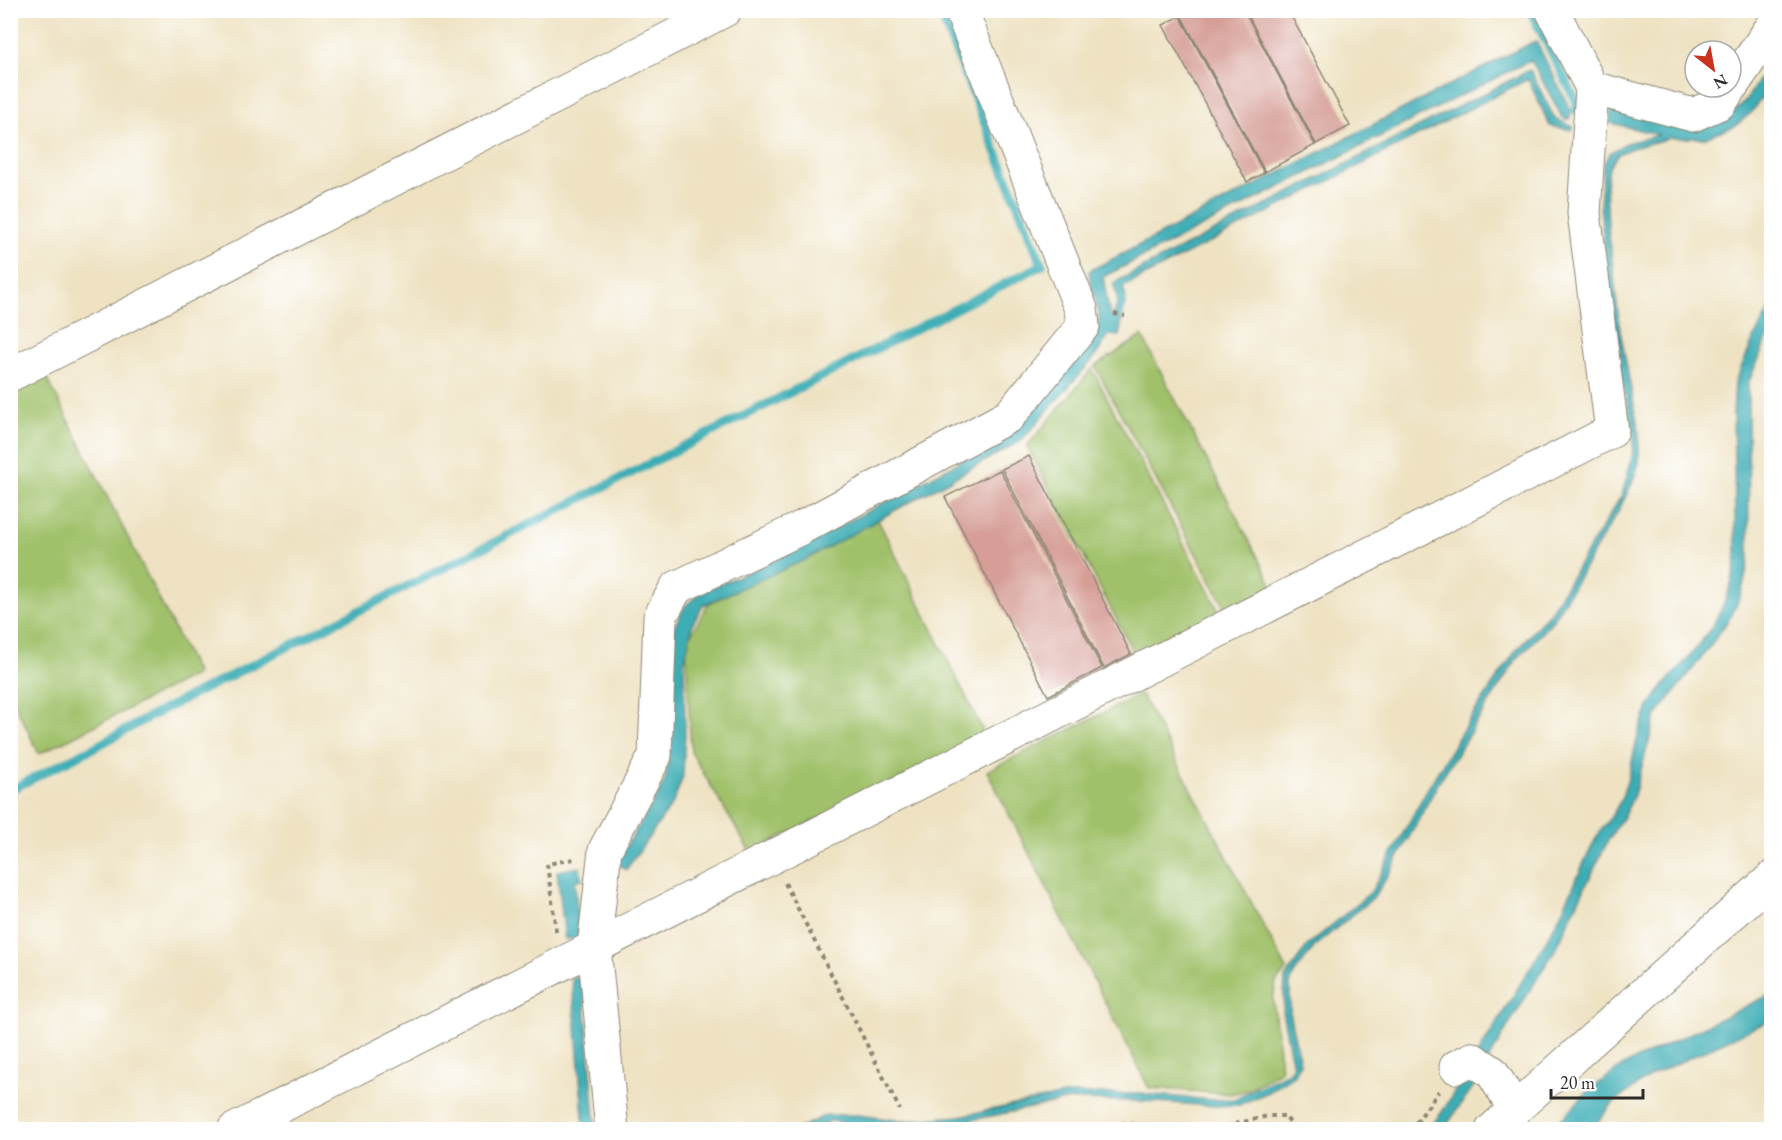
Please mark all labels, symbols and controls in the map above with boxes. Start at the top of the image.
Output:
north arrow [1683,39,1743,99]
text: N [1709,69,1731,94]
scale bar [1551,1062,1642,1100]
text: 20 m [1560,1071,1595,1094]

